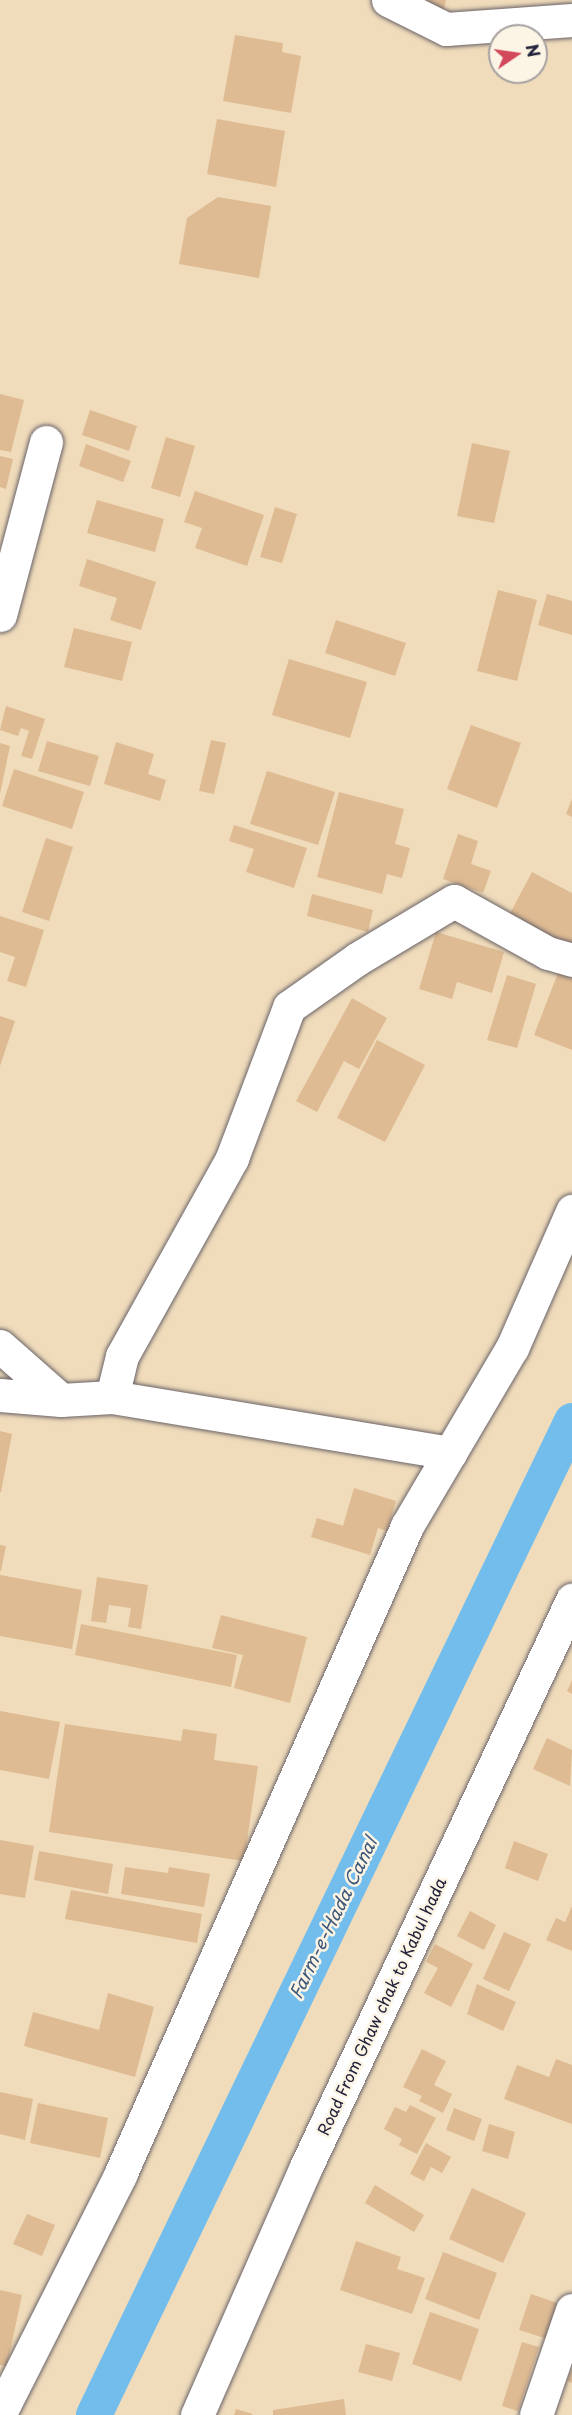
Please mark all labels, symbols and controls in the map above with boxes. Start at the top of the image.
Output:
north arrow [488,24,548,84]
text: N [520,42,547,59]
water label: Farm-e-Hada Canal [285,1834,381,2002]
street label: Road From Ghaw chak to Kabul hada [312,1872,450,2140]

